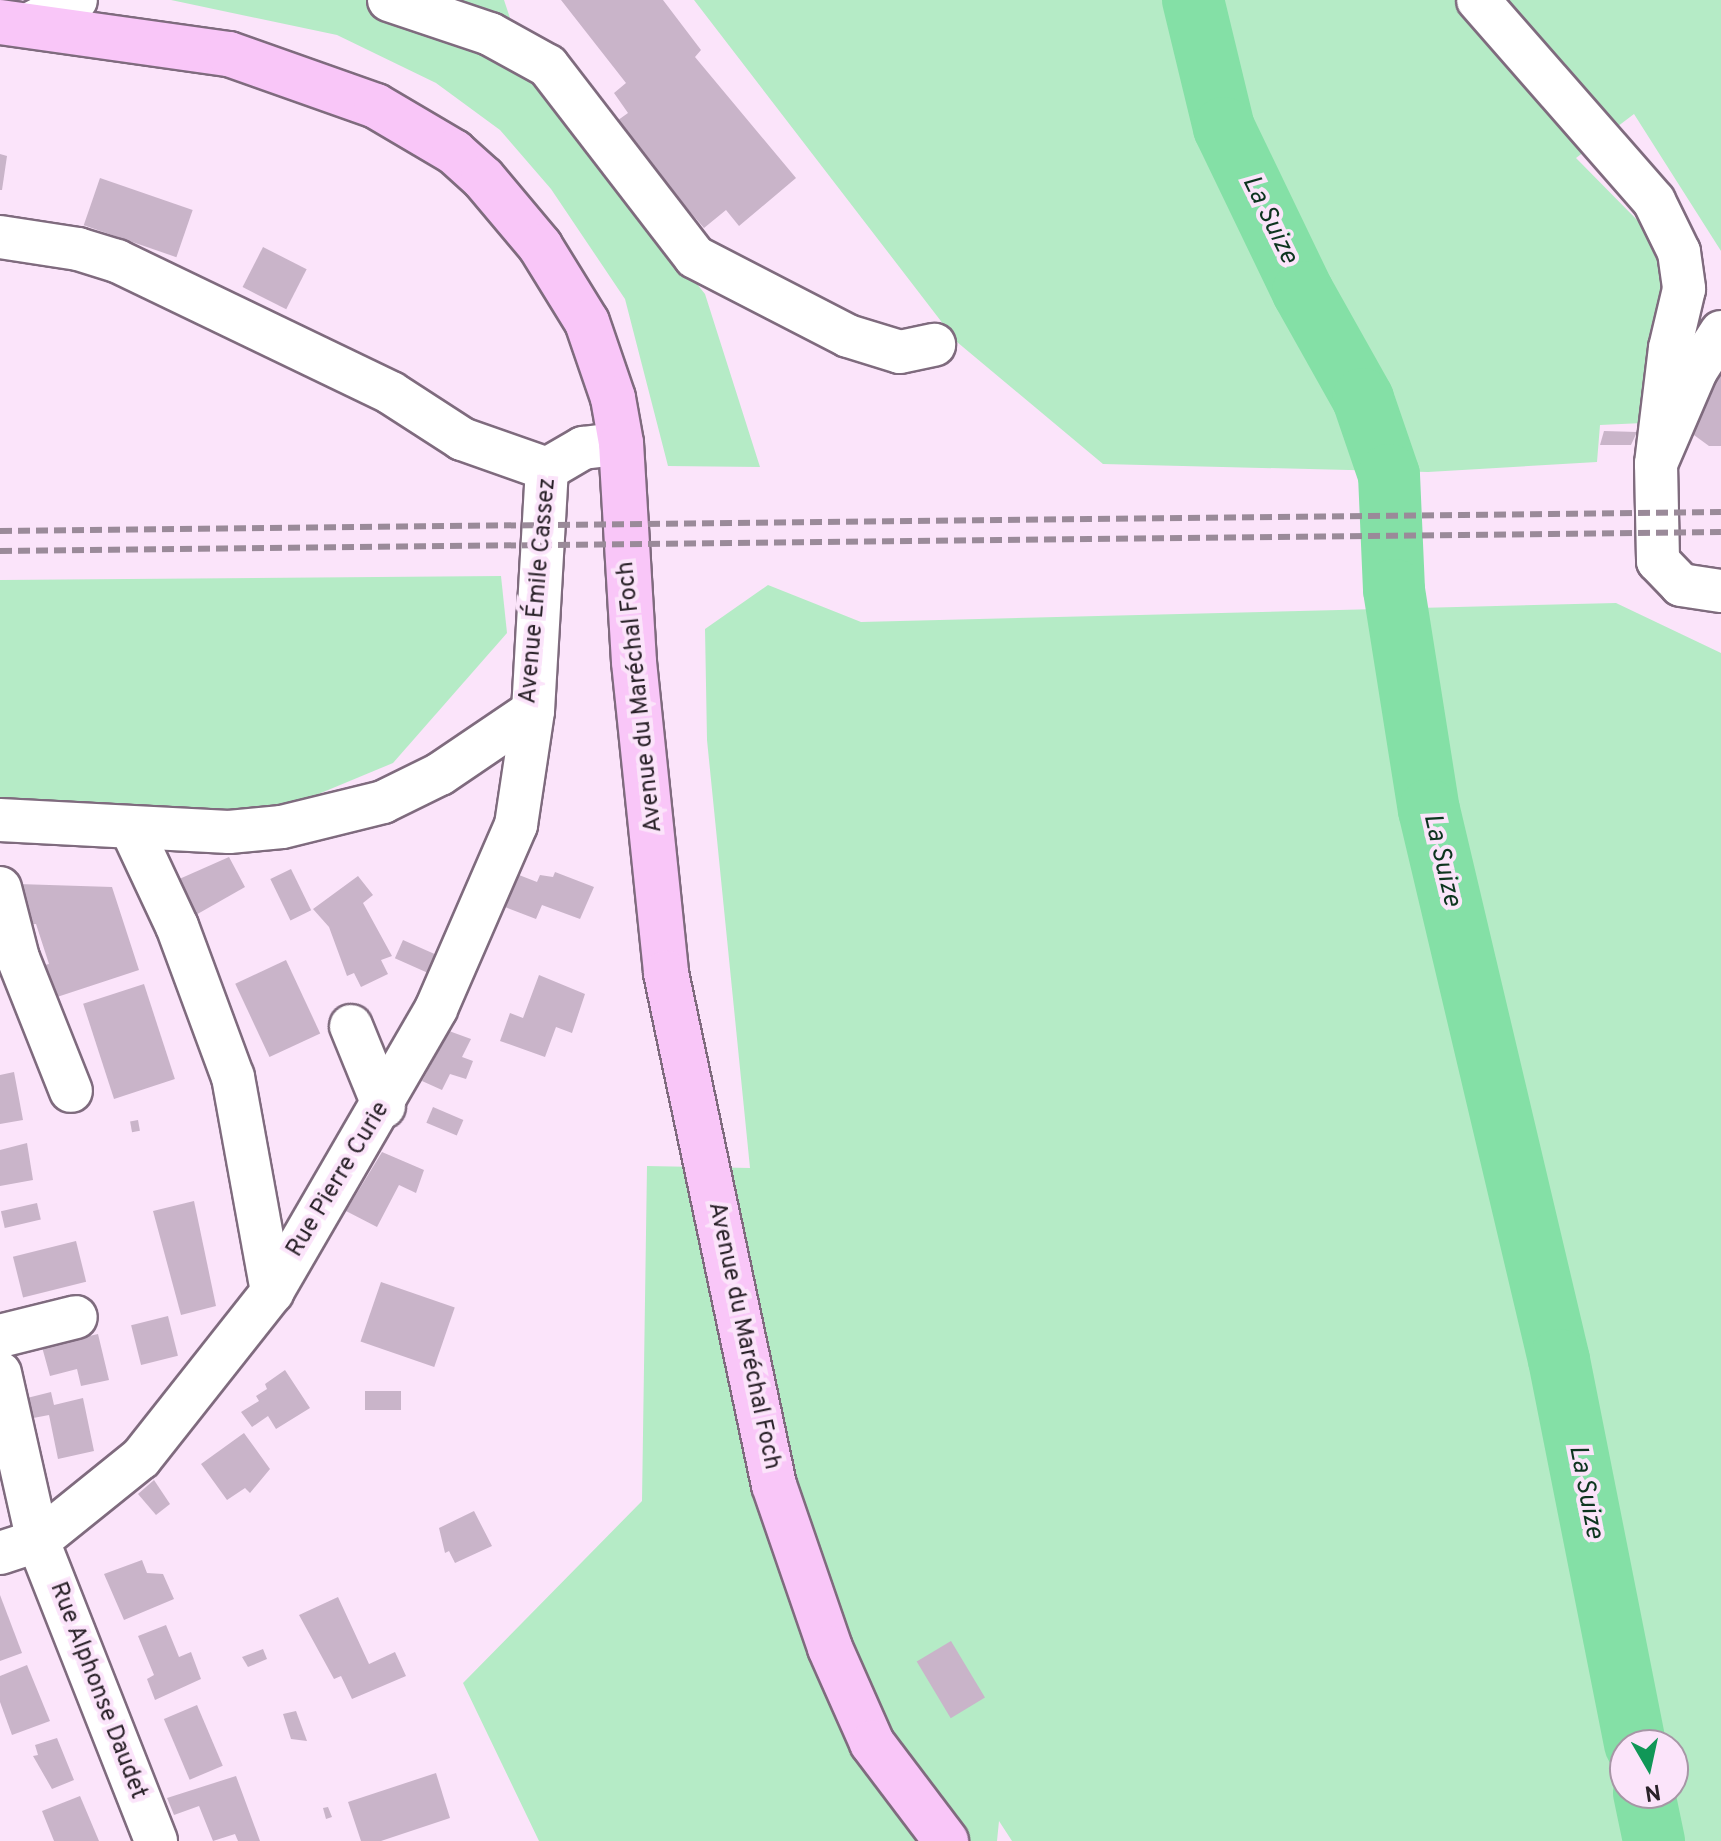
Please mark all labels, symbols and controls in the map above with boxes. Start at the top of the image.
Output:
water label: La Suize [1234,171,1304,269]
street label: Avenue Émile Cassez [515,477,563,705]
street label: Avenue du Maréchal Foch [612,560,670,834]
water label: La Suize [1415,811,1467,909]
street label: Rue Pierre Curie [281,1097,397,1263]
street label: Avenue du Maréchal Foch [701,1200,785,1472]
water label: La Suize [1561,1443,1609,1541]
street label: Rue Alphonse Daudet [42,1578,152,1804]
north arrow [1609,1729,1689,1809]
text: N [1643,1777,1662,1806]

